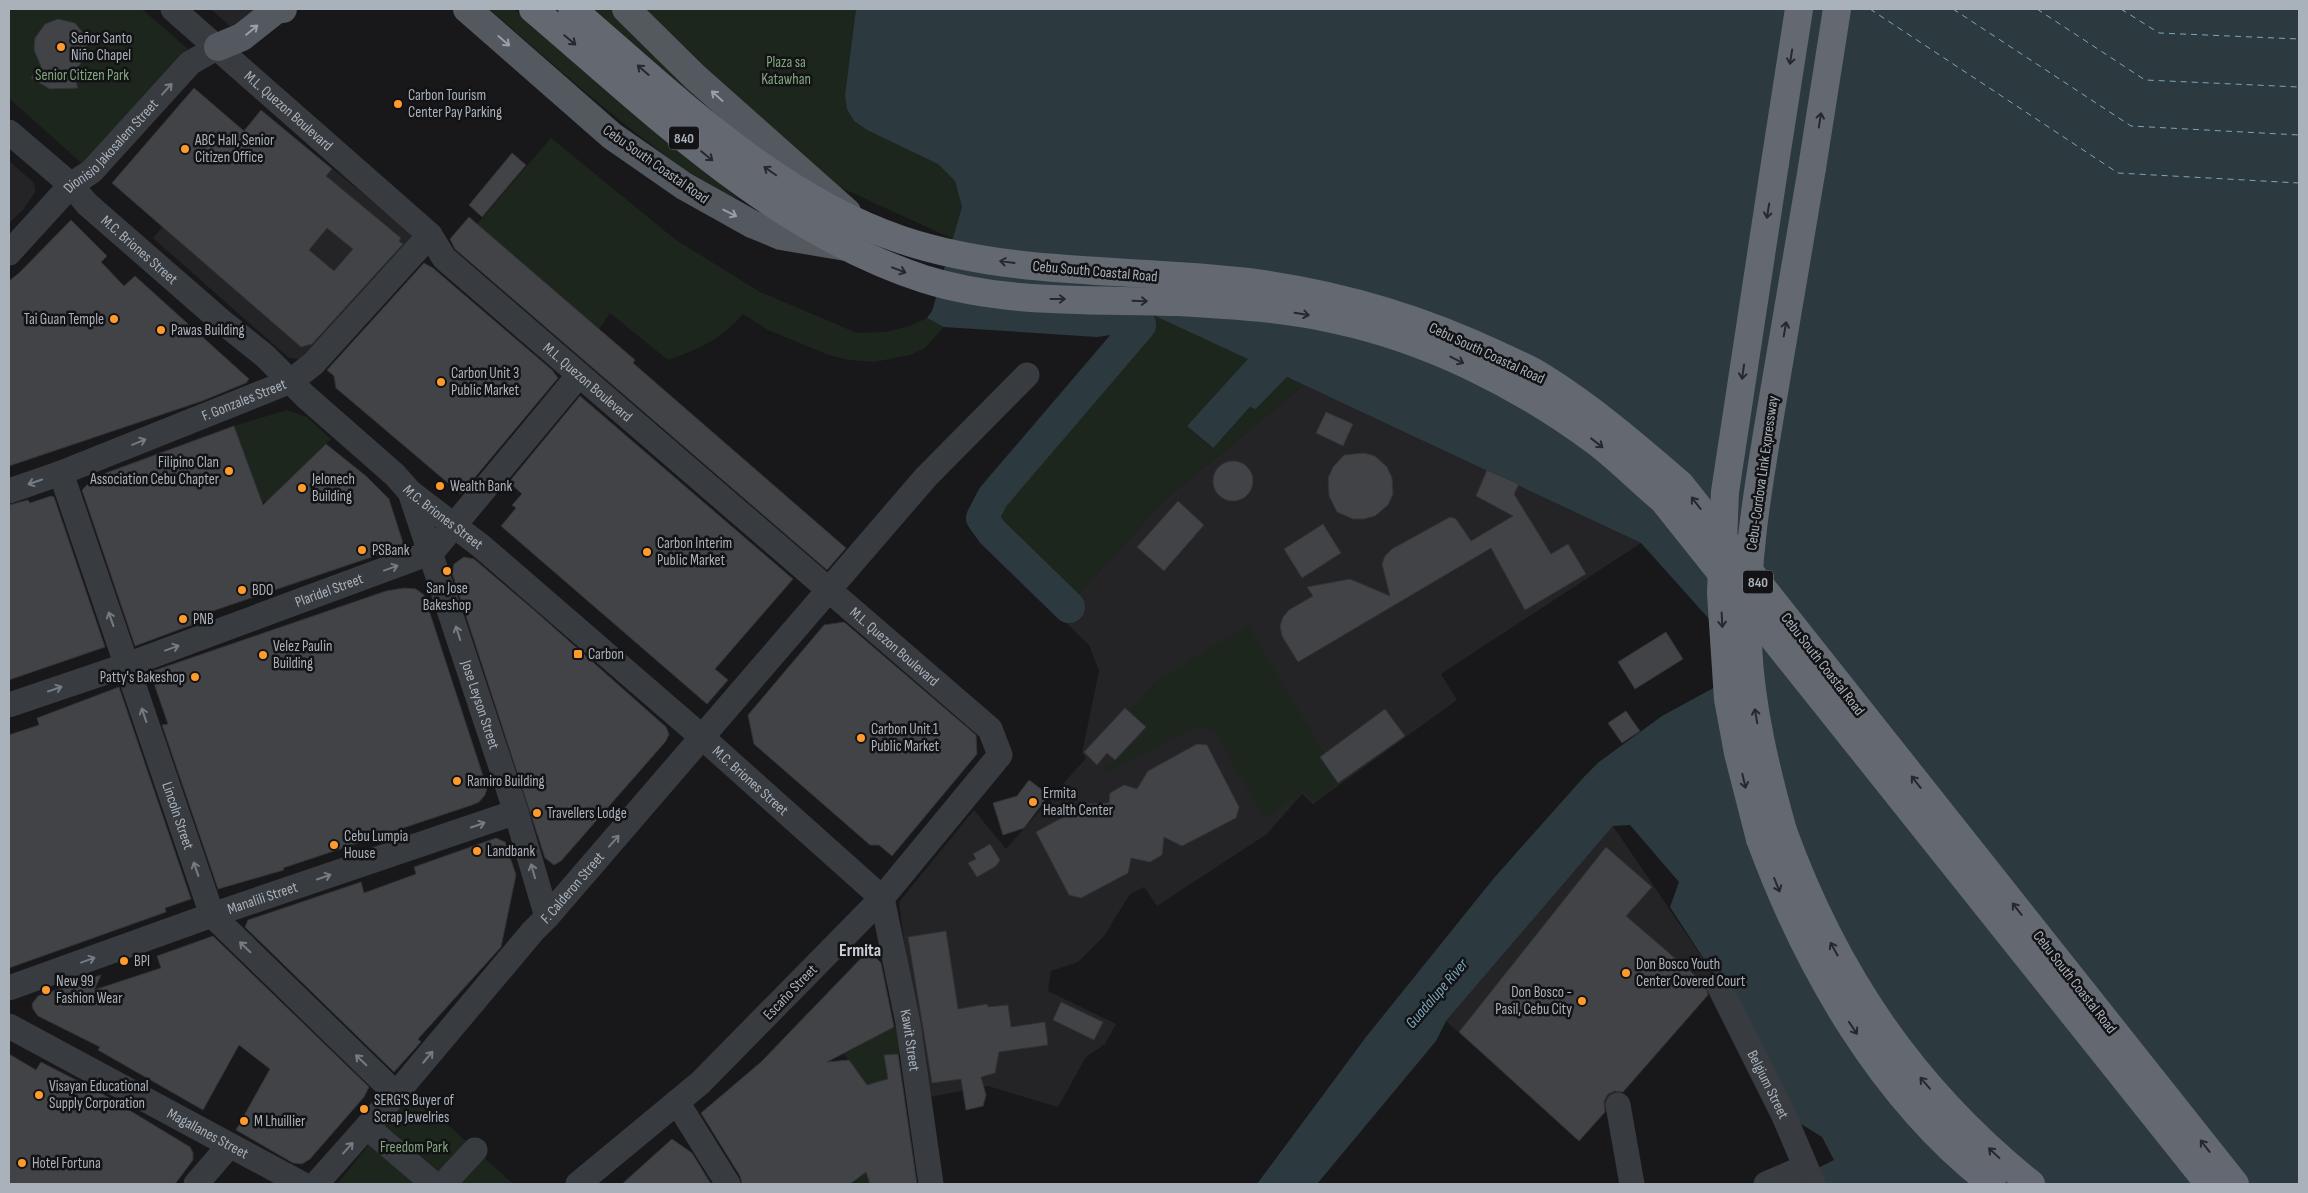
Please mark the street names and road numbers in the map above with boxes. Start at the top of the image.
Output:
street label: M.L. Quezon Boulevard [240,67,337,155]
street label: Dionisio Jakosalem Street [59,95,163,197]
street label: Cebu South Coastal Road [599,121,712,208]
road number: 840 [669,126,699,150]
street label: M.C. Briones Street [97,211,182,289]
street label: Cebu South Coastal Road [1032,257,1158,286]
street label: Cebu South Coastal Road [1426,318,1548,389]
street label: M.L. Quezon Boulevard [539,339,636,426]
street label: F. Gonzales Street [199,375,290,426]
street label: Cebu-Cordova Link Expressway [1742,394,1783,552]
street label: M.C. Briones Street [398,481,487,554]
street label: Plaridel Street [292,569,366,612]
road number: 840 [1743,570,1773,594]
street label: M.L. Quezon Boulevard [845,603,943,691]
street label: Cebu South Coastal Road [1777,609,1869,720]
street label: Jose Leyson Street [456,657,504,752]
street label: M.C. Briones Street [708,742,793,820]
street label: Lincoln Street [157,779,198,852]
street label: F. Calderon Street [537,848,609,928]
street label: Manalili Street [225,878,301,919]
street label: Cebu South Coastal Road [2029,927,2121,1038]
street label: Escaño Street [759,960,822,1024]
street label: Kawit Street [895,1008,924,1073]
street label: Belgium Street [1743,1047,1793,1122]
street label: Magallanes Street [164,1104,252,1164]

